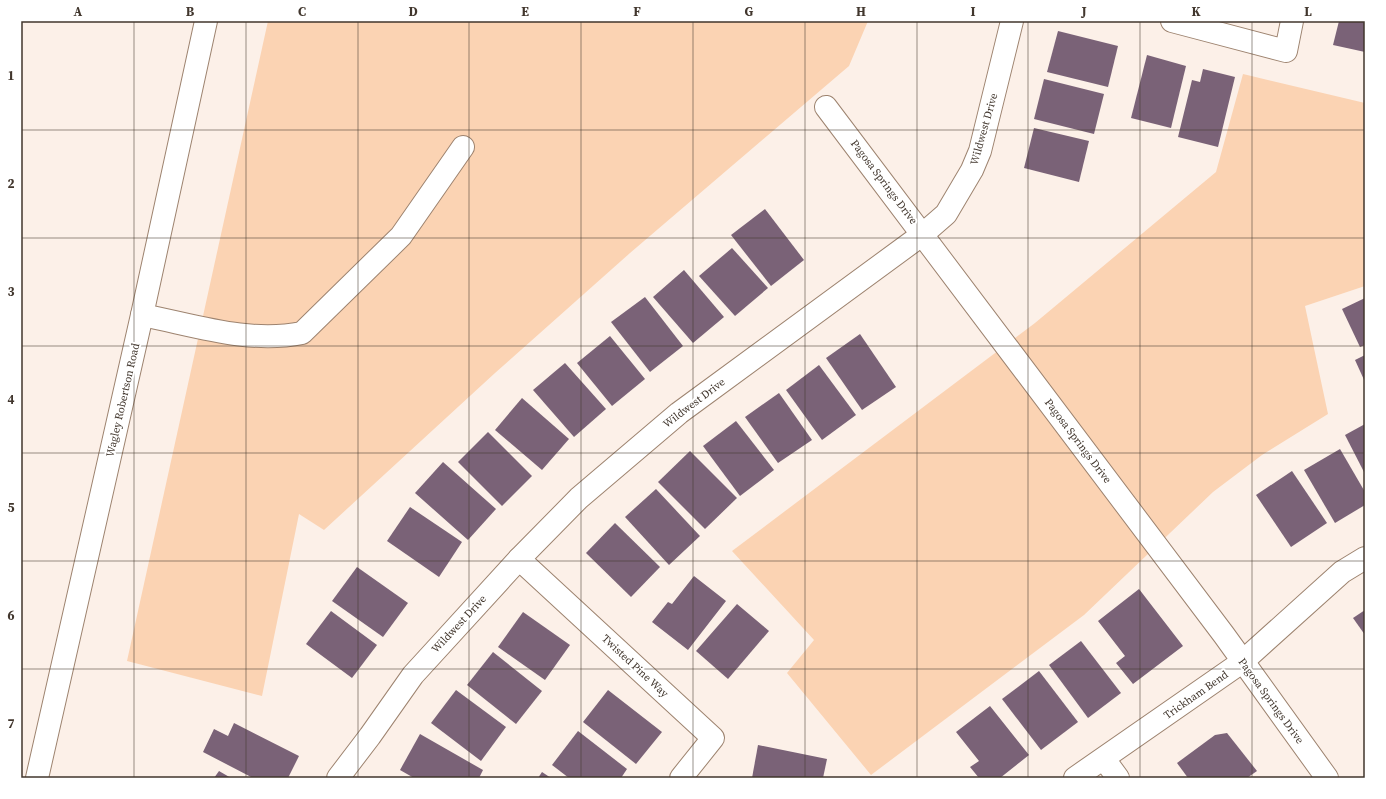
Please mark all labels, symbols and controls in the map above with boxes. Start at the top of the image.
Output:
text: A [74,3,83,20]
text: B [186,3,195,20]
text: C [298,3,306,20]
text: D [408,3,418,20]
text: E [521,3,529,20]
text: F [633,3,641,20]
text: G [745,3,754,20]
text: H [856,3,866,20]
text: I [970,3,976,20]
text: J [1080,3,1087,20]
text: K [1191,3,1201,20]
text: L [1304,3,1312,20]
text: 1 [7,67,15,84]
street label: Wildwest Drive [967,91,1002,167]
street label: Pagosa Springs Drive [847,137,921,228]
text: 2 [7,175,15,192]
text: 3 [7,283,15,300]
street label: Wagley Robertson Road [103,341,144,458]
street label: Wildwest Drive [660,374,728,431]
text: 4 [7,391,15,408]
street label: Pagosa Springs Drive [1041,396,1115,487]
text: 5 [7,499,15,516]
street label: Wildwest Drive [428,591,490,656]
text: 6 [7,607,15,624]
street label: Twisted Pine Way [598,631,672,701]
street label: Pagosa Springs Drive [1235,655,1307,747]
street label: Trickham Bend [1161,667,1232,723]
text: 7 [7,715,15,732]

